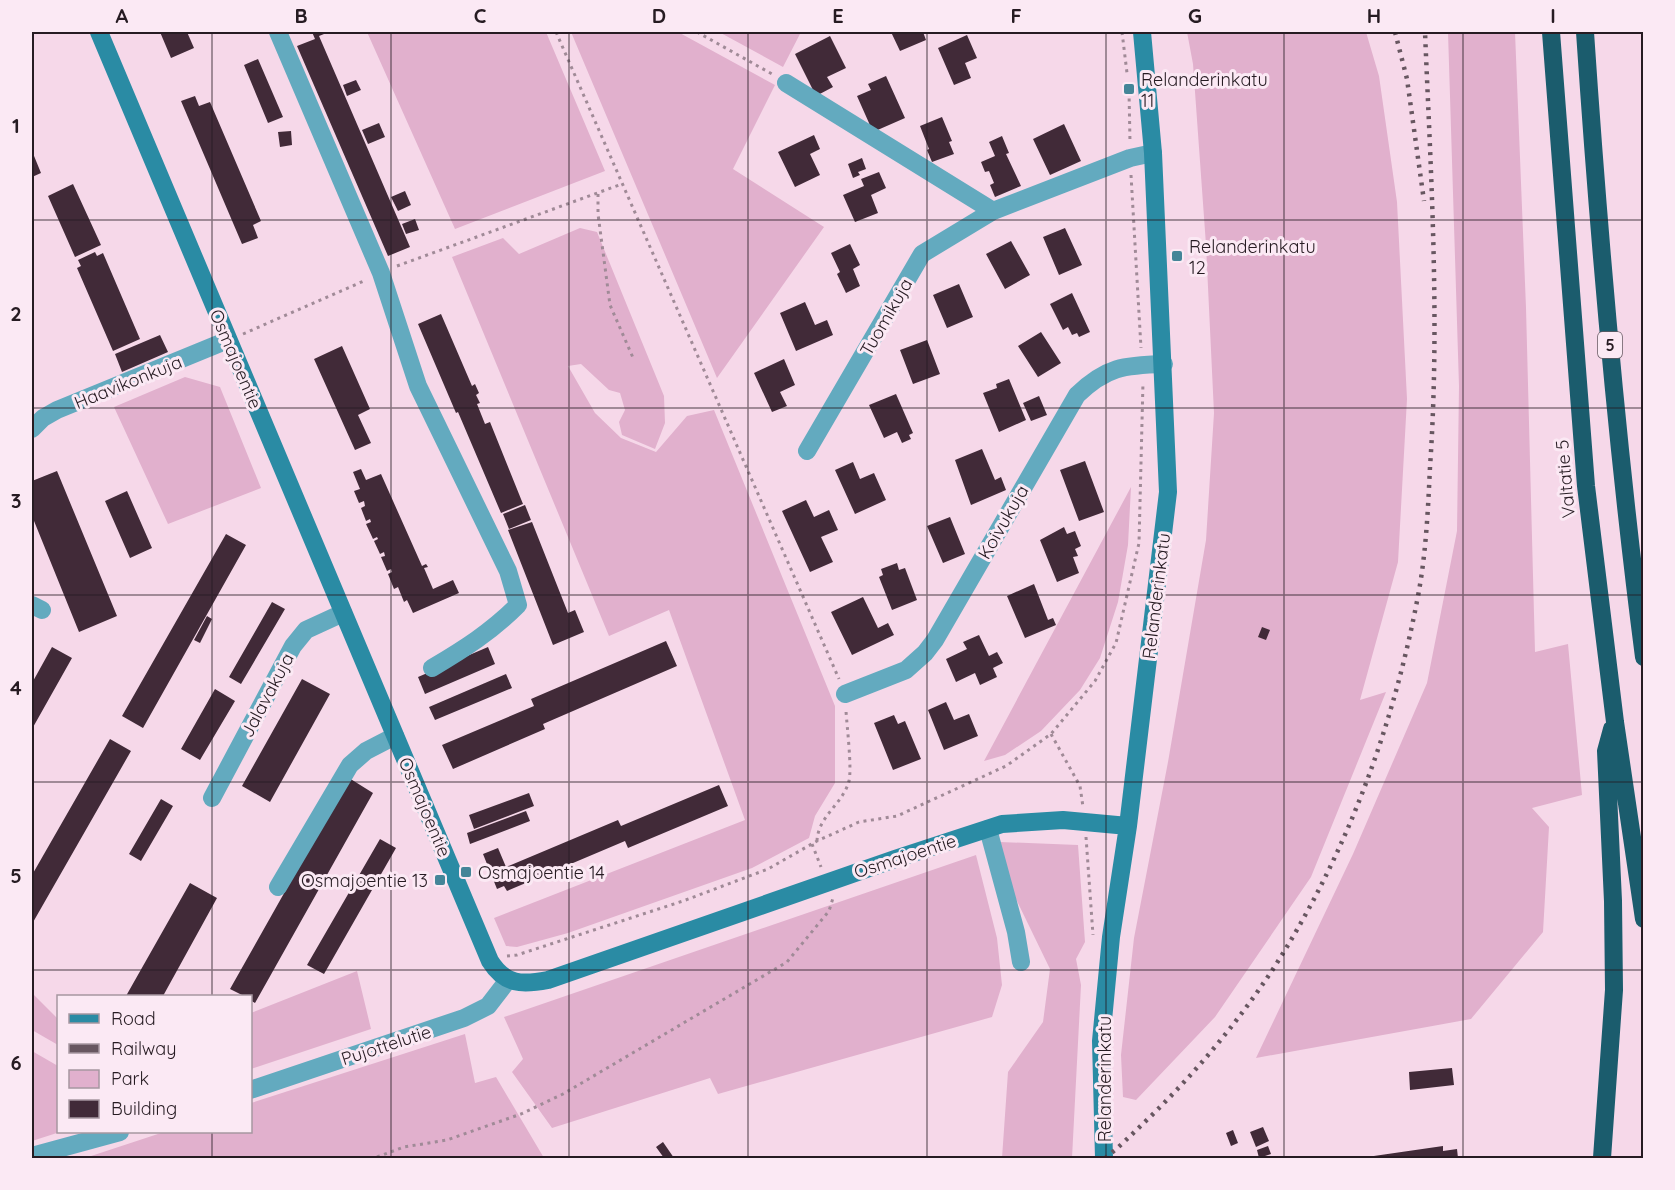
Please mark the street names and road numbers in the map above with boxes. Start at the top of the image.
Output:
street label: Tuomikuja [855,274,917,360]
street label: Osmajoentie [205,306,267,412]
road number: 5 [1598,332,1622,358]
street label: Haavikonkuja [71,350,185,414]
street label: Valtatie 5 [1550,439,1580,519]
street label: Koivukuja [973,481,1033,563]
street label: Relanderinkatu [1137,532,1175,660]
street label: Jalavakuja [235,649,299,741]
street label: Osmajoentie [394,754,456,860]
street label: Osmajoentie [851,829,959,883]
street label: Relanderinkatu [1093,1016,1116,1142]
street label: Pujottelutie [338,1020,434,1070]

